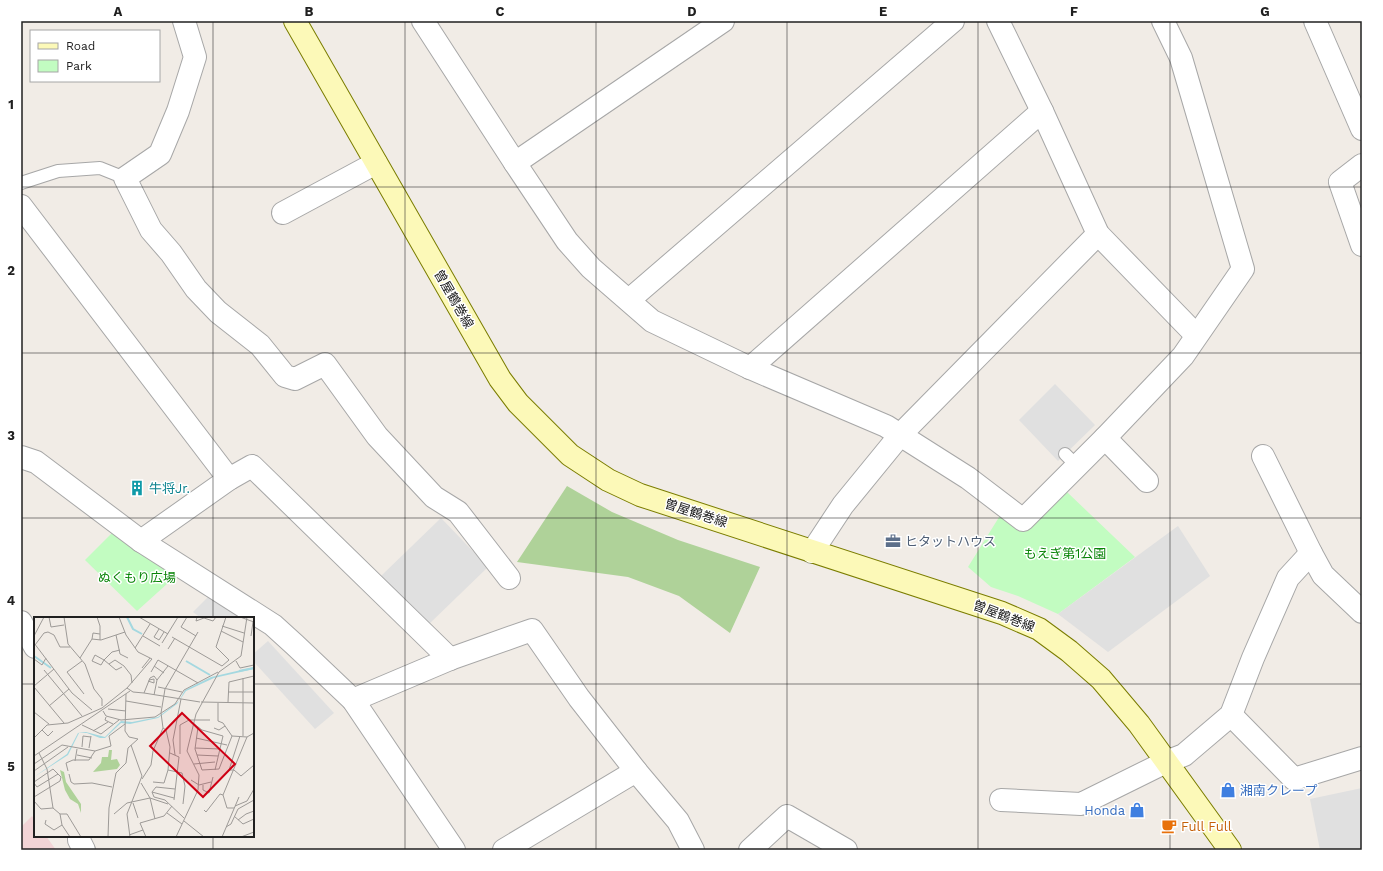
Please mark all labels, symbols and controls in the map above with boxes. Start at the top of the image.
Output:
text: A [114,4,123,19]
text: B [305,4,314,19]
text: C [496,4,505,19]
text: D [687,4,697,19]
text: E [879,4,887,19]
text: F [1070,4,1078,19]
text: G [1260,4,1270,19]
legend [30,30,160,82]
text: Road [66,39,95,53]
text: Park [66,59,92,73]
text: 1 [8,97,14,112]
text: 2 [7,263,15,278]
street label: 曽屋鶴巻線 [431,267,477,331]
text: 3 [7,428,15,443]
building icon: 牛将Jr. [128,479,146,497]
place label: 牛将Jr. [149,481,190,496]
street label: 曽屋鶴巻線 [663,496,729,530]
office icon: ヒタットハウス [884,532,902,550]
place label: ヒタットハウス [905,534,996,549]
park label: もえぎ第1公園 [1024,546,1106,561]
park label: ぬくもり広場 [98,570,176,585]
text: 4 [7,593,16,608]
street label: 曽屋鶴巻線 [971,597,1037,635]
inset map [34,617,254,837]
text: 5 [7,759,15,774]
shop icon: 湘南クレープ [1219,781,1237,799]
place label: 湘南クレープ [1240,783,1317,798]
shop icon: Honda [1128,801,1146,819]
place label: Honda [1084,803,1126,818]
cafe icon: Full Full [1160,817,1178,835]
place label: Full Full [1181,819,1232,834]

